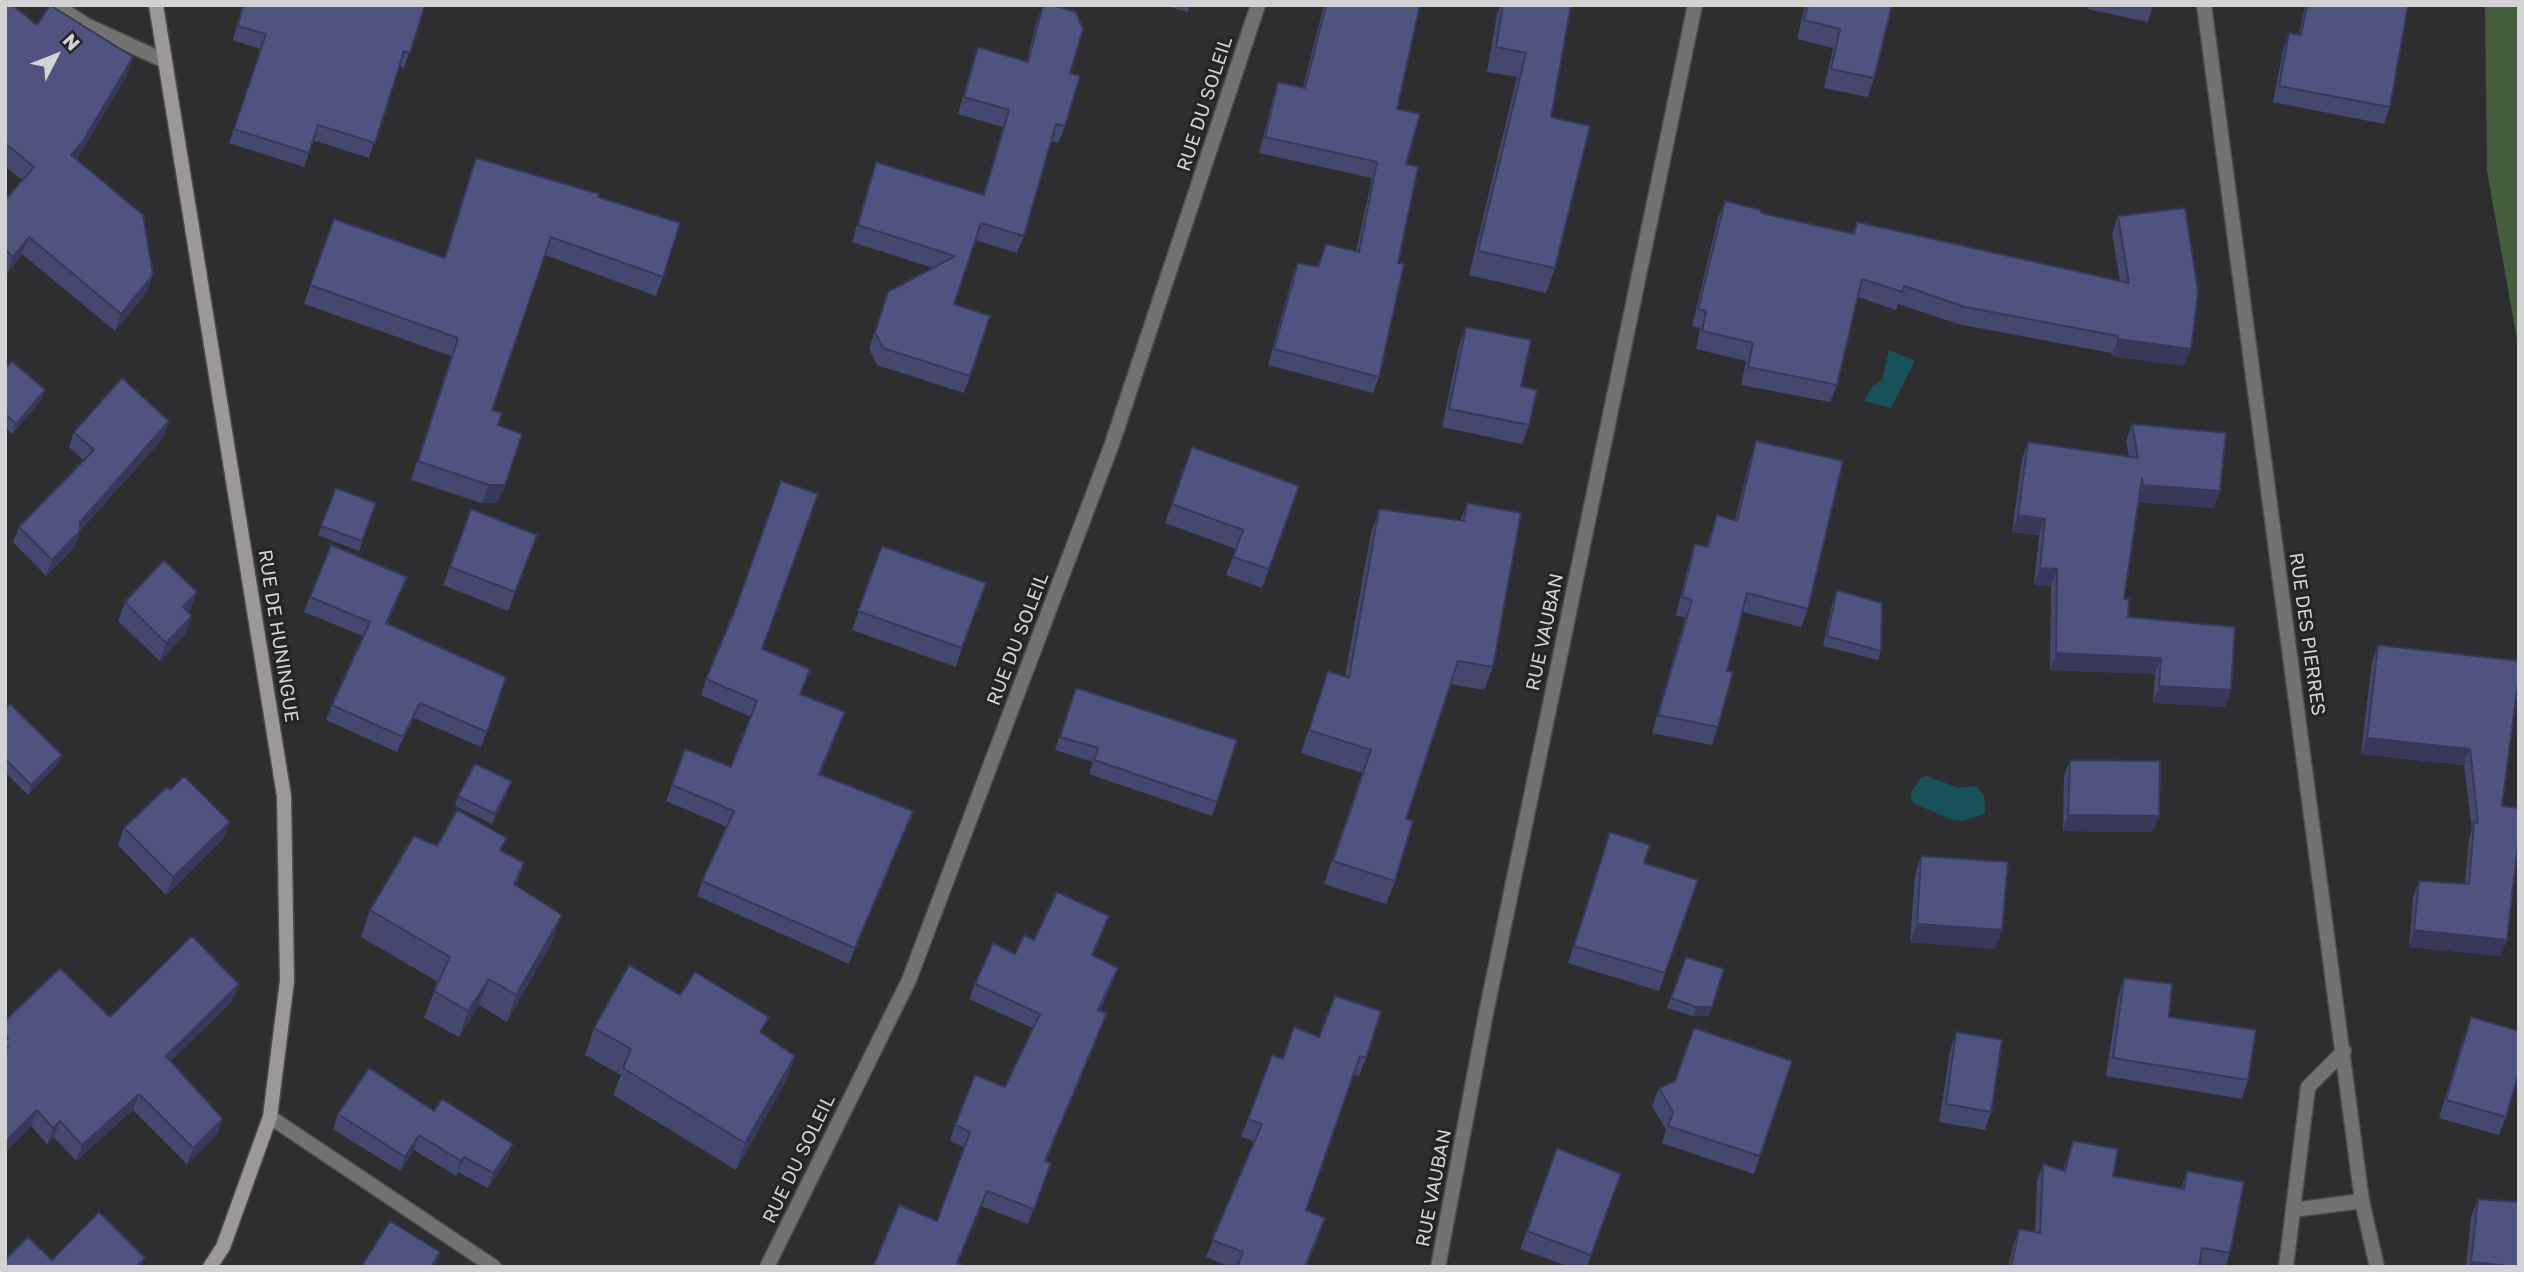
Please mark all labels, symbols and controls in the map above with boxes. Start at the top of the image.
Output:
north arrow [21,21,91,91]
text: N [59,29,85,55]
street label: RUE DU SOLEIL [1172,34,1238,174]
street label: RUE DE HUNINGUE [253,548,303,724]
street label: RUE DES PIERRES [2284,551,2330,717]
street label: RUE DU SOLEIL [982,569,1054,709]
street label: RUE VAUBAN [1521,571,1569,693]
street label: RUE DU SOLEIL [758,1091,840,1227]
street label: RUE VAUBAN [1411,1127,1457,1249]

